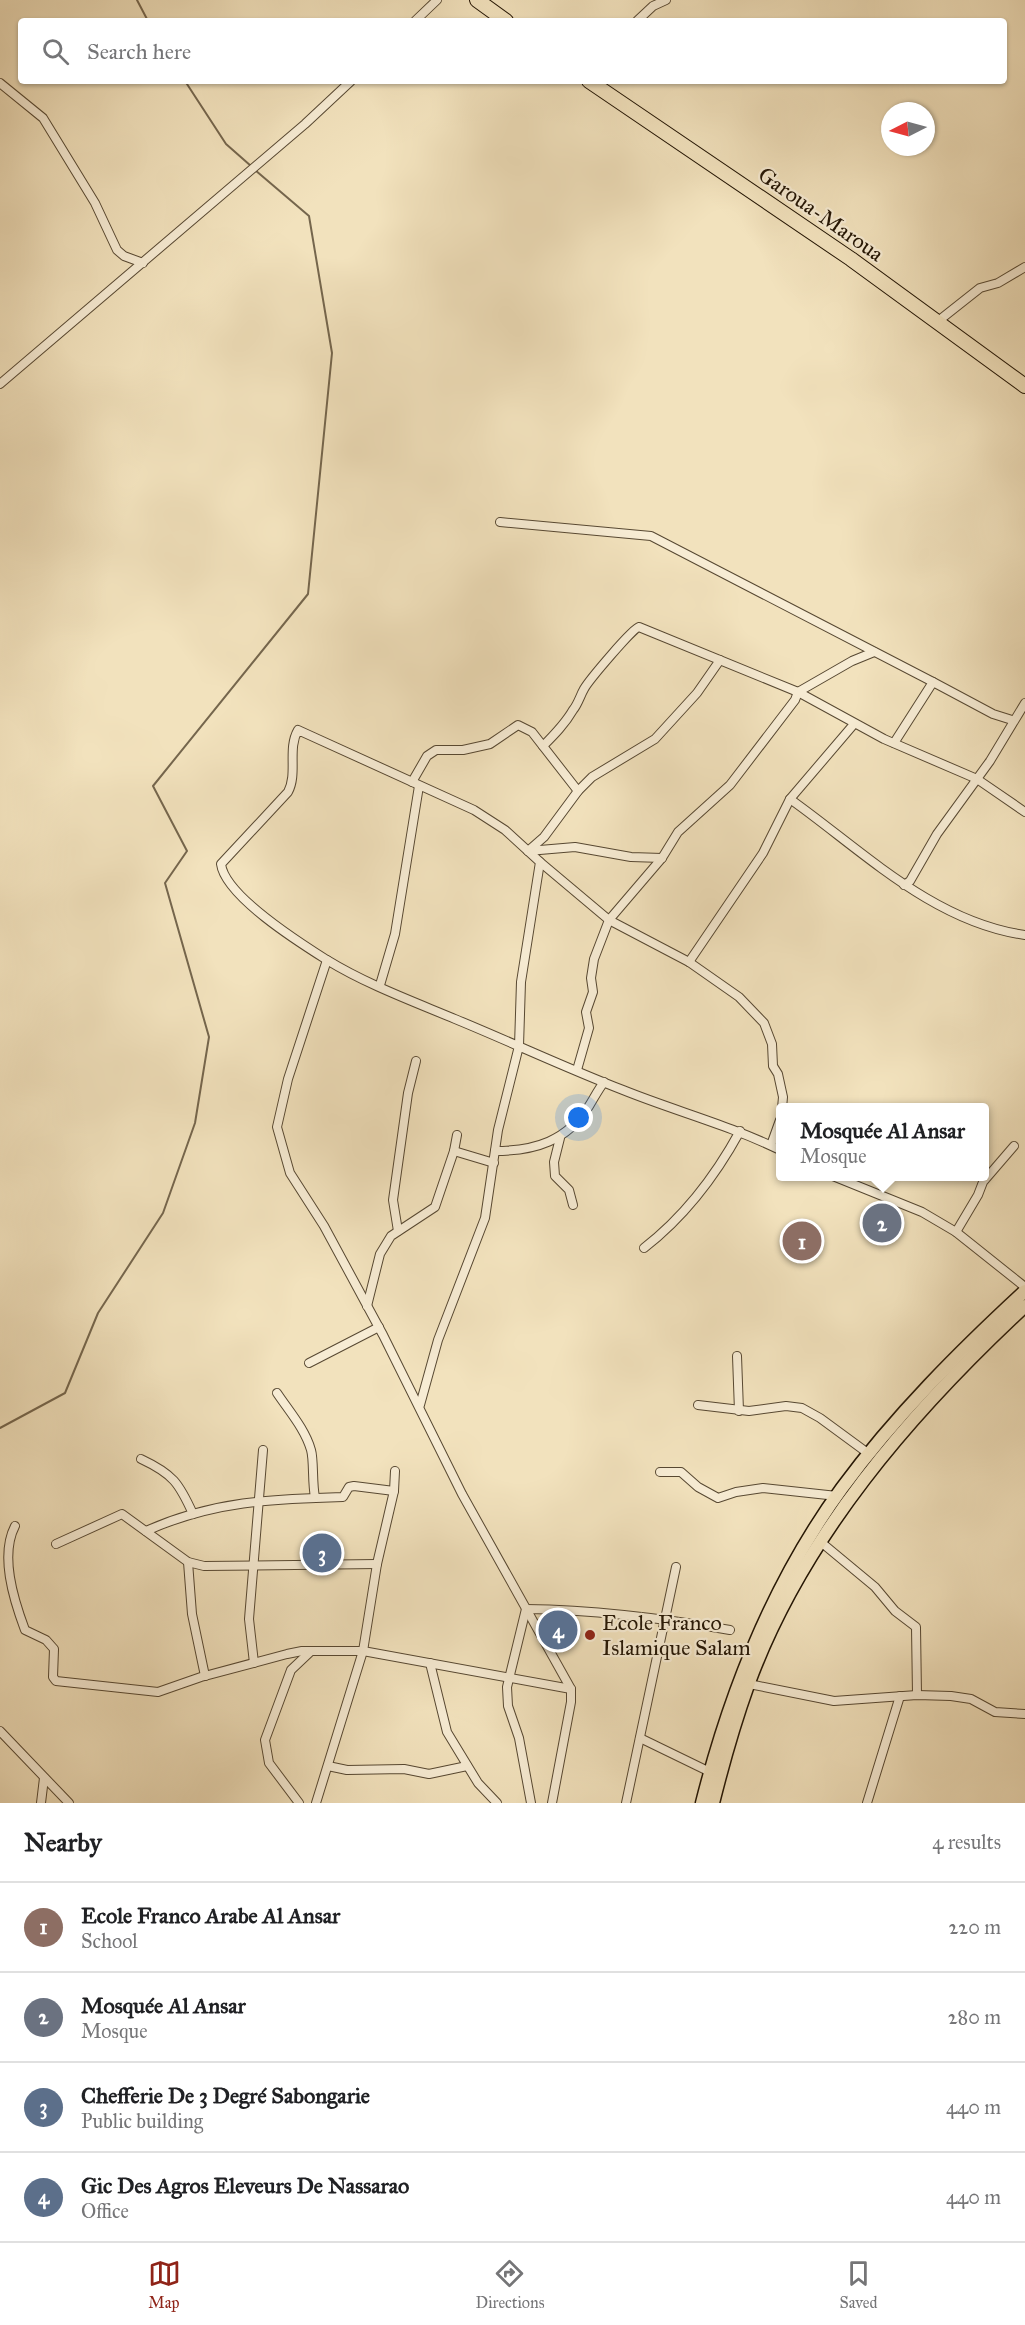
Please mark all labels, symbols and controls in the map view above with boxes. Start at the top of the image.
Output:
search box [18,18,1007,84]
icon: search [39,35,72,68]
text: Search here [87,38,191,65]
north arrow [881,102,935,156]
street label: Garoua-Maroua [753,161,890,268]
your location [564,1103,593,1132]
popup [776,1103,989,1181]
text: Mosquée Al Ansar [800,1117,965,1144]
text: Mosque [800,1144,867,1168]
pin: 2 [862,1200,902,1246]
pin: 1 [782,1218,822,1264]
pin: 3 [302,1530,342,1576]
pin: 4 [538,1608,578,1652]
place label: Ecole Franco Islamique Salam [602,1609,751,1661]
marker: Ecole Franco Islamique Salam [583,1628,597,1642]
text: Nearby [24,1826,102,1858]
text: 4 results [932,1830,1001,1854]
text: Ecole Franco Arabe Al Ansar [81,1902,340,1929]
text: 1 [40,1915,47,1939]
text: 220 m [949,1915,1001,1939]
text: School [81,1929,138,1953]
text: Mosquée Al Ansar [81,1992,246,2019]
text: 2 [39,2005,48,2029]
text: 280 m [948,2005,1001,2029]
text: Mosque [81,2019,147,2043]
text: Chefferie De 3 Degré Sabongarie [81,2082,370,2109]
text: 3 [40,2095,48,2119]
text: 440 m [946,2095,1001,2119]
text: Public building [81,2109,203,2133]
text: Gic Des Agros Eleveurs De Nassarao [81,2172,409,2199]
text: 4 [38,2185,49,2209]
text: 440 m [946,2185,1001,2209]
text: Office [81,2199,129,2223]
tab: Map [148,2257,181,2312]
tab: Directions [476,2257,544,2312]
tab: Saved [839,2257,877,2312]

